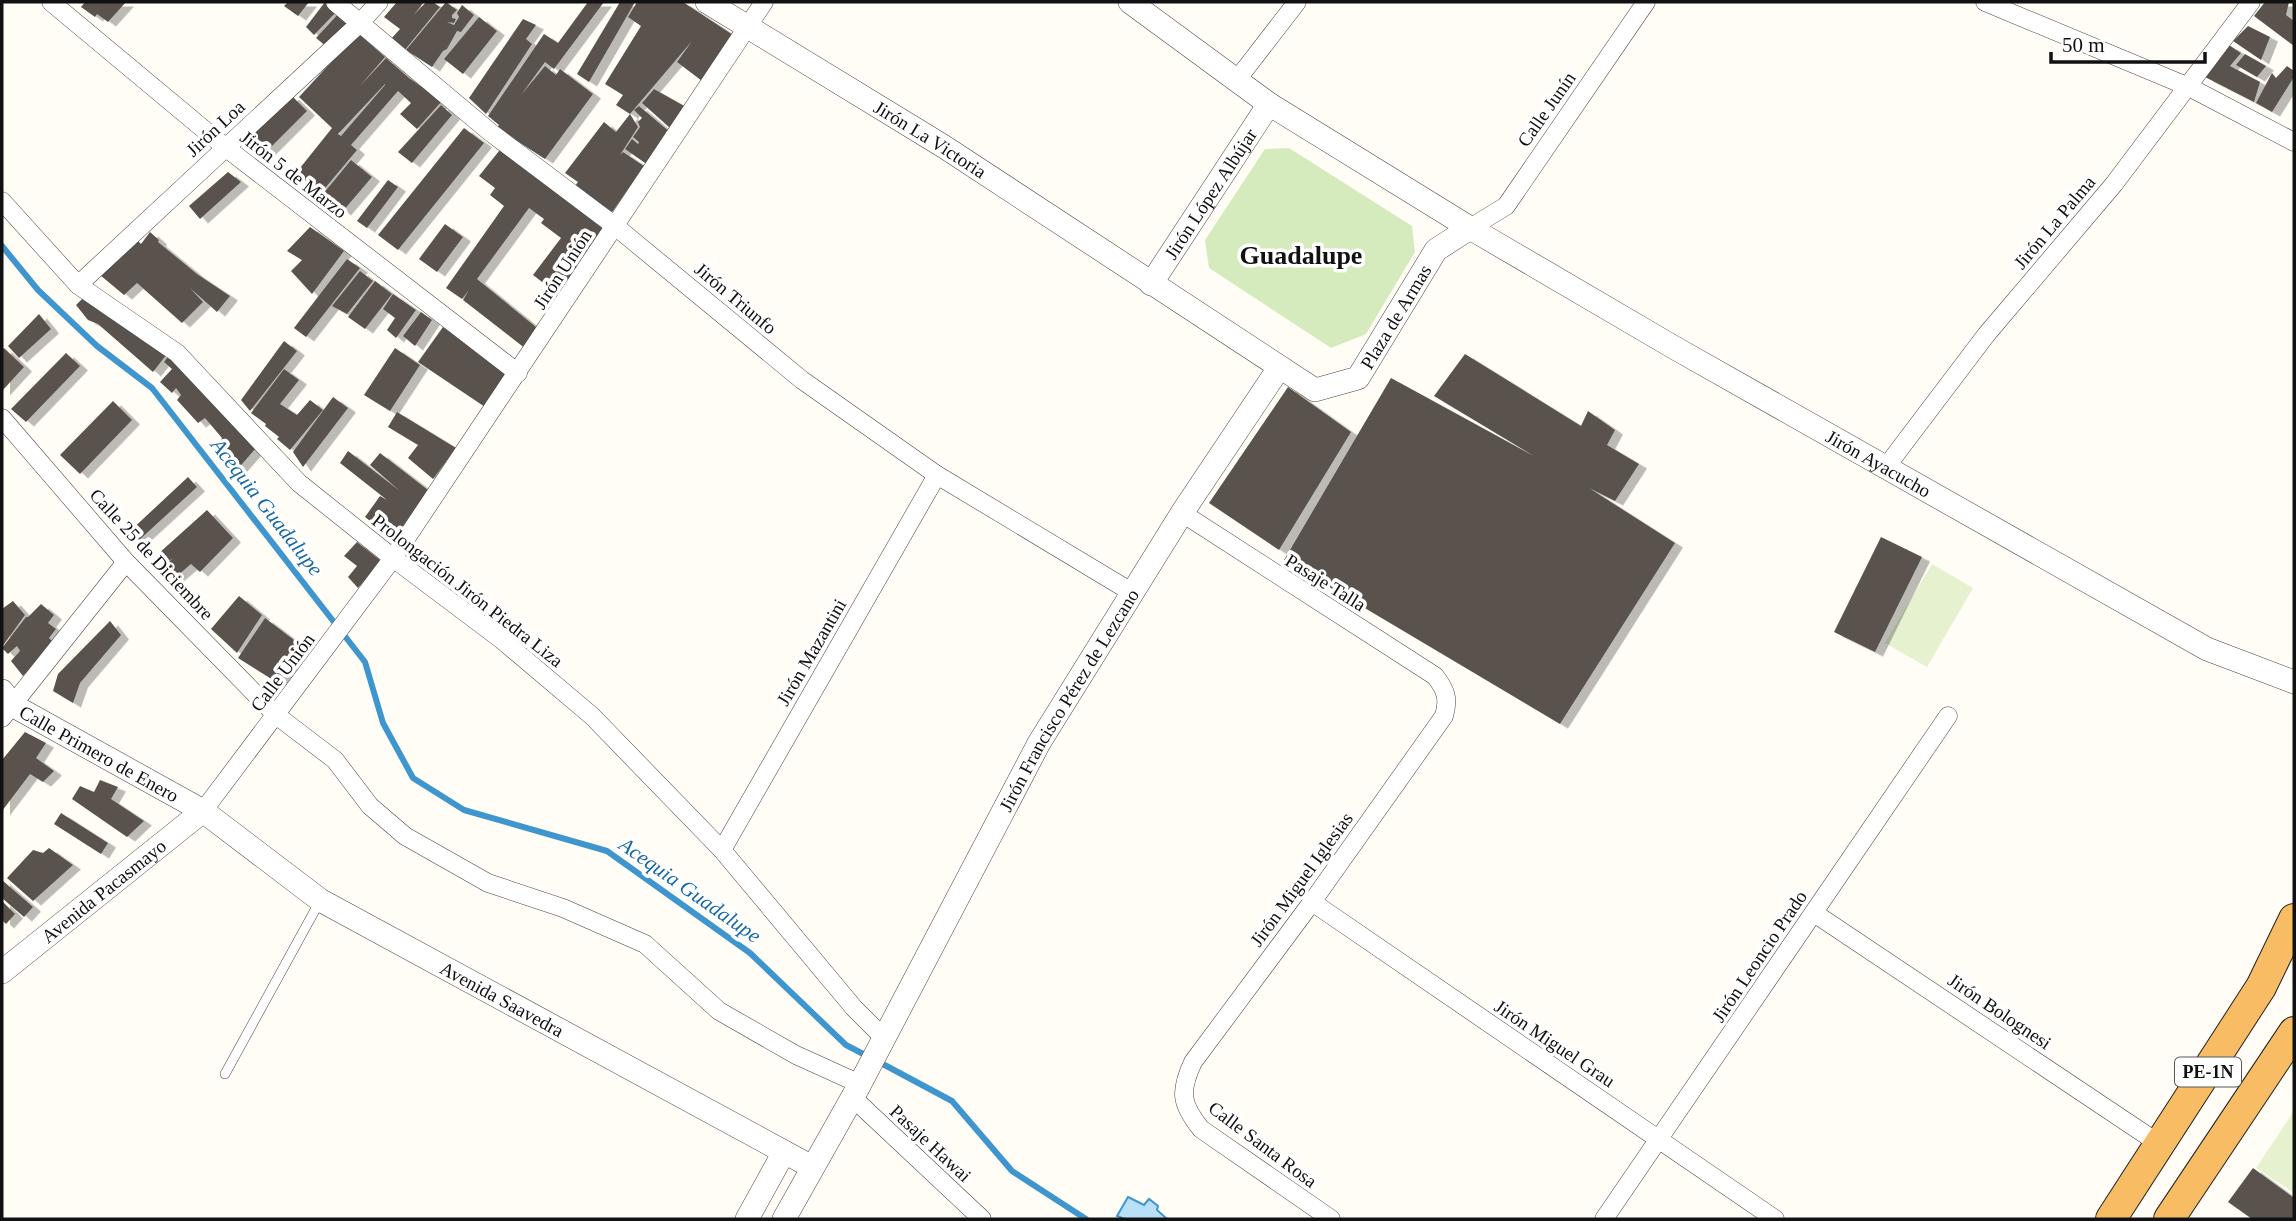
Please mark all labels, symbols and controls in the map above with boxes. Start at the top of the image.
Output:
scale bar [2051,21,2205,65]
text: 50 m [2062,33,2105,57]
street label: Calle Junín [1513,68,1580,151]
street label: Jirón Loa [182,96,249,161]
street label: Jirón La Victoria [870,96,991,183]
street label: Jirón López Albújar [1160,124,1261,263]
street label: Jirón 5 de Marzo [236,126,351,222]
street label: Jirón La Palma [2009,171,2100,273]
street label: Jirón Unión [529,225,596,313]
district label: Guadalupe [1240,241,1362,270]
street label: Jirón Triunfo [691,258,781,338]
street label: Plaza de Armas [1356,261,1436,373]
street label: Jirón Ayacucho [1822,426,1934,502]
water label: Acequia Guadalupe [205,432,328,580]
street label: Calle 25 de Diciembre [85,484,218,624]
street label: Prolongación Jirón Piedra Liza [368,510,568,672]
street label: Pasaje Talla [1282,549,1370,616]
street label: Jirón Francisco Pérez de Lezcano [995,585,1143,815]
street label: Jirón Mazantini [772,595,850,709]
street label: Calle Unión [246,629,319,716]
street label: Calle Primero de Enero [16,701,182,806]
street label: Jirón Miguel Iglesias [1246,808,1357,950]
water label: Acequia Guadalupe [613,831,765,948]
street label: Avenida Pacasmayo [37,835,170,947]
street label: Jirón Leoncio Prado [1708,887,1811,1026]
street label: Avenida Saavedra [437,957,568,1042]
street label: Jirón Bolognesi [1944,969,2055,1054]
street label: Jirón Miguel Grau [1491,995,1619,1092]
road number: PE-1N [2175,1058,2241,1086]
street label: Calle Santa Rosa [1205,1097,1321,1192]
street label: Pasaje Hawai [886,1101,975,1186]

